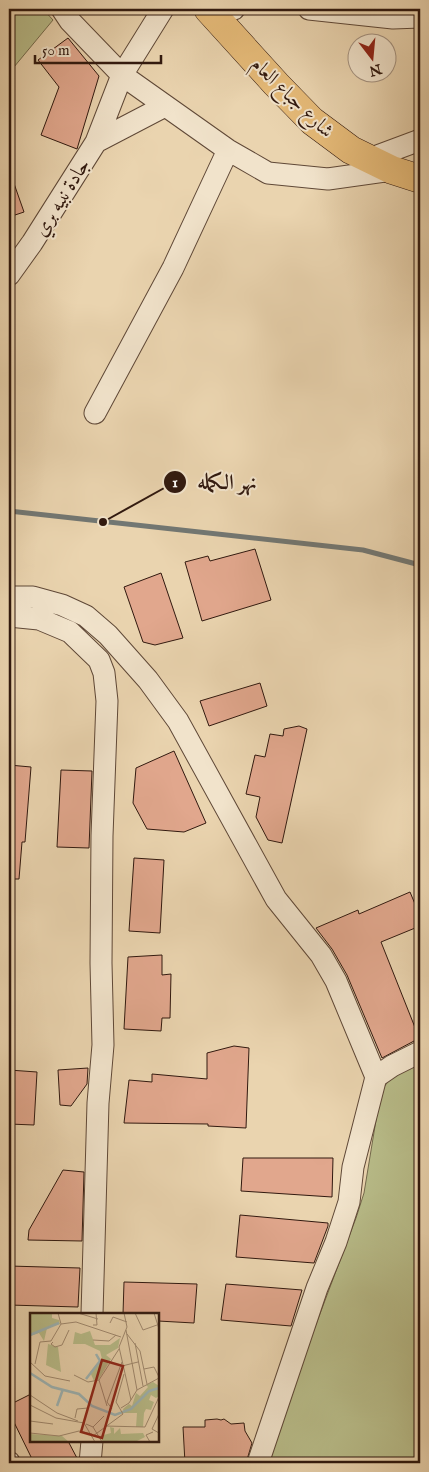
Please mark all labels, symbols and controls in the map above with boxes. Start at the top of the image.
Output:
scale bar [35,32,161,64]
north arrow [346,32,396,82]
text: 50 m [42,41,70,60]
street label: شارع جباع العام [243,52,339,147]
text: N [367,59,385,80]
street label: جادة نبيه بري [29,154,98,243]
callout: نهر الكمله [163,464,267,500]
text: نهر الكمله [197,470,257,497]
text: 1 [172,473,178,492]
inset map [30,1313,159,1442]

